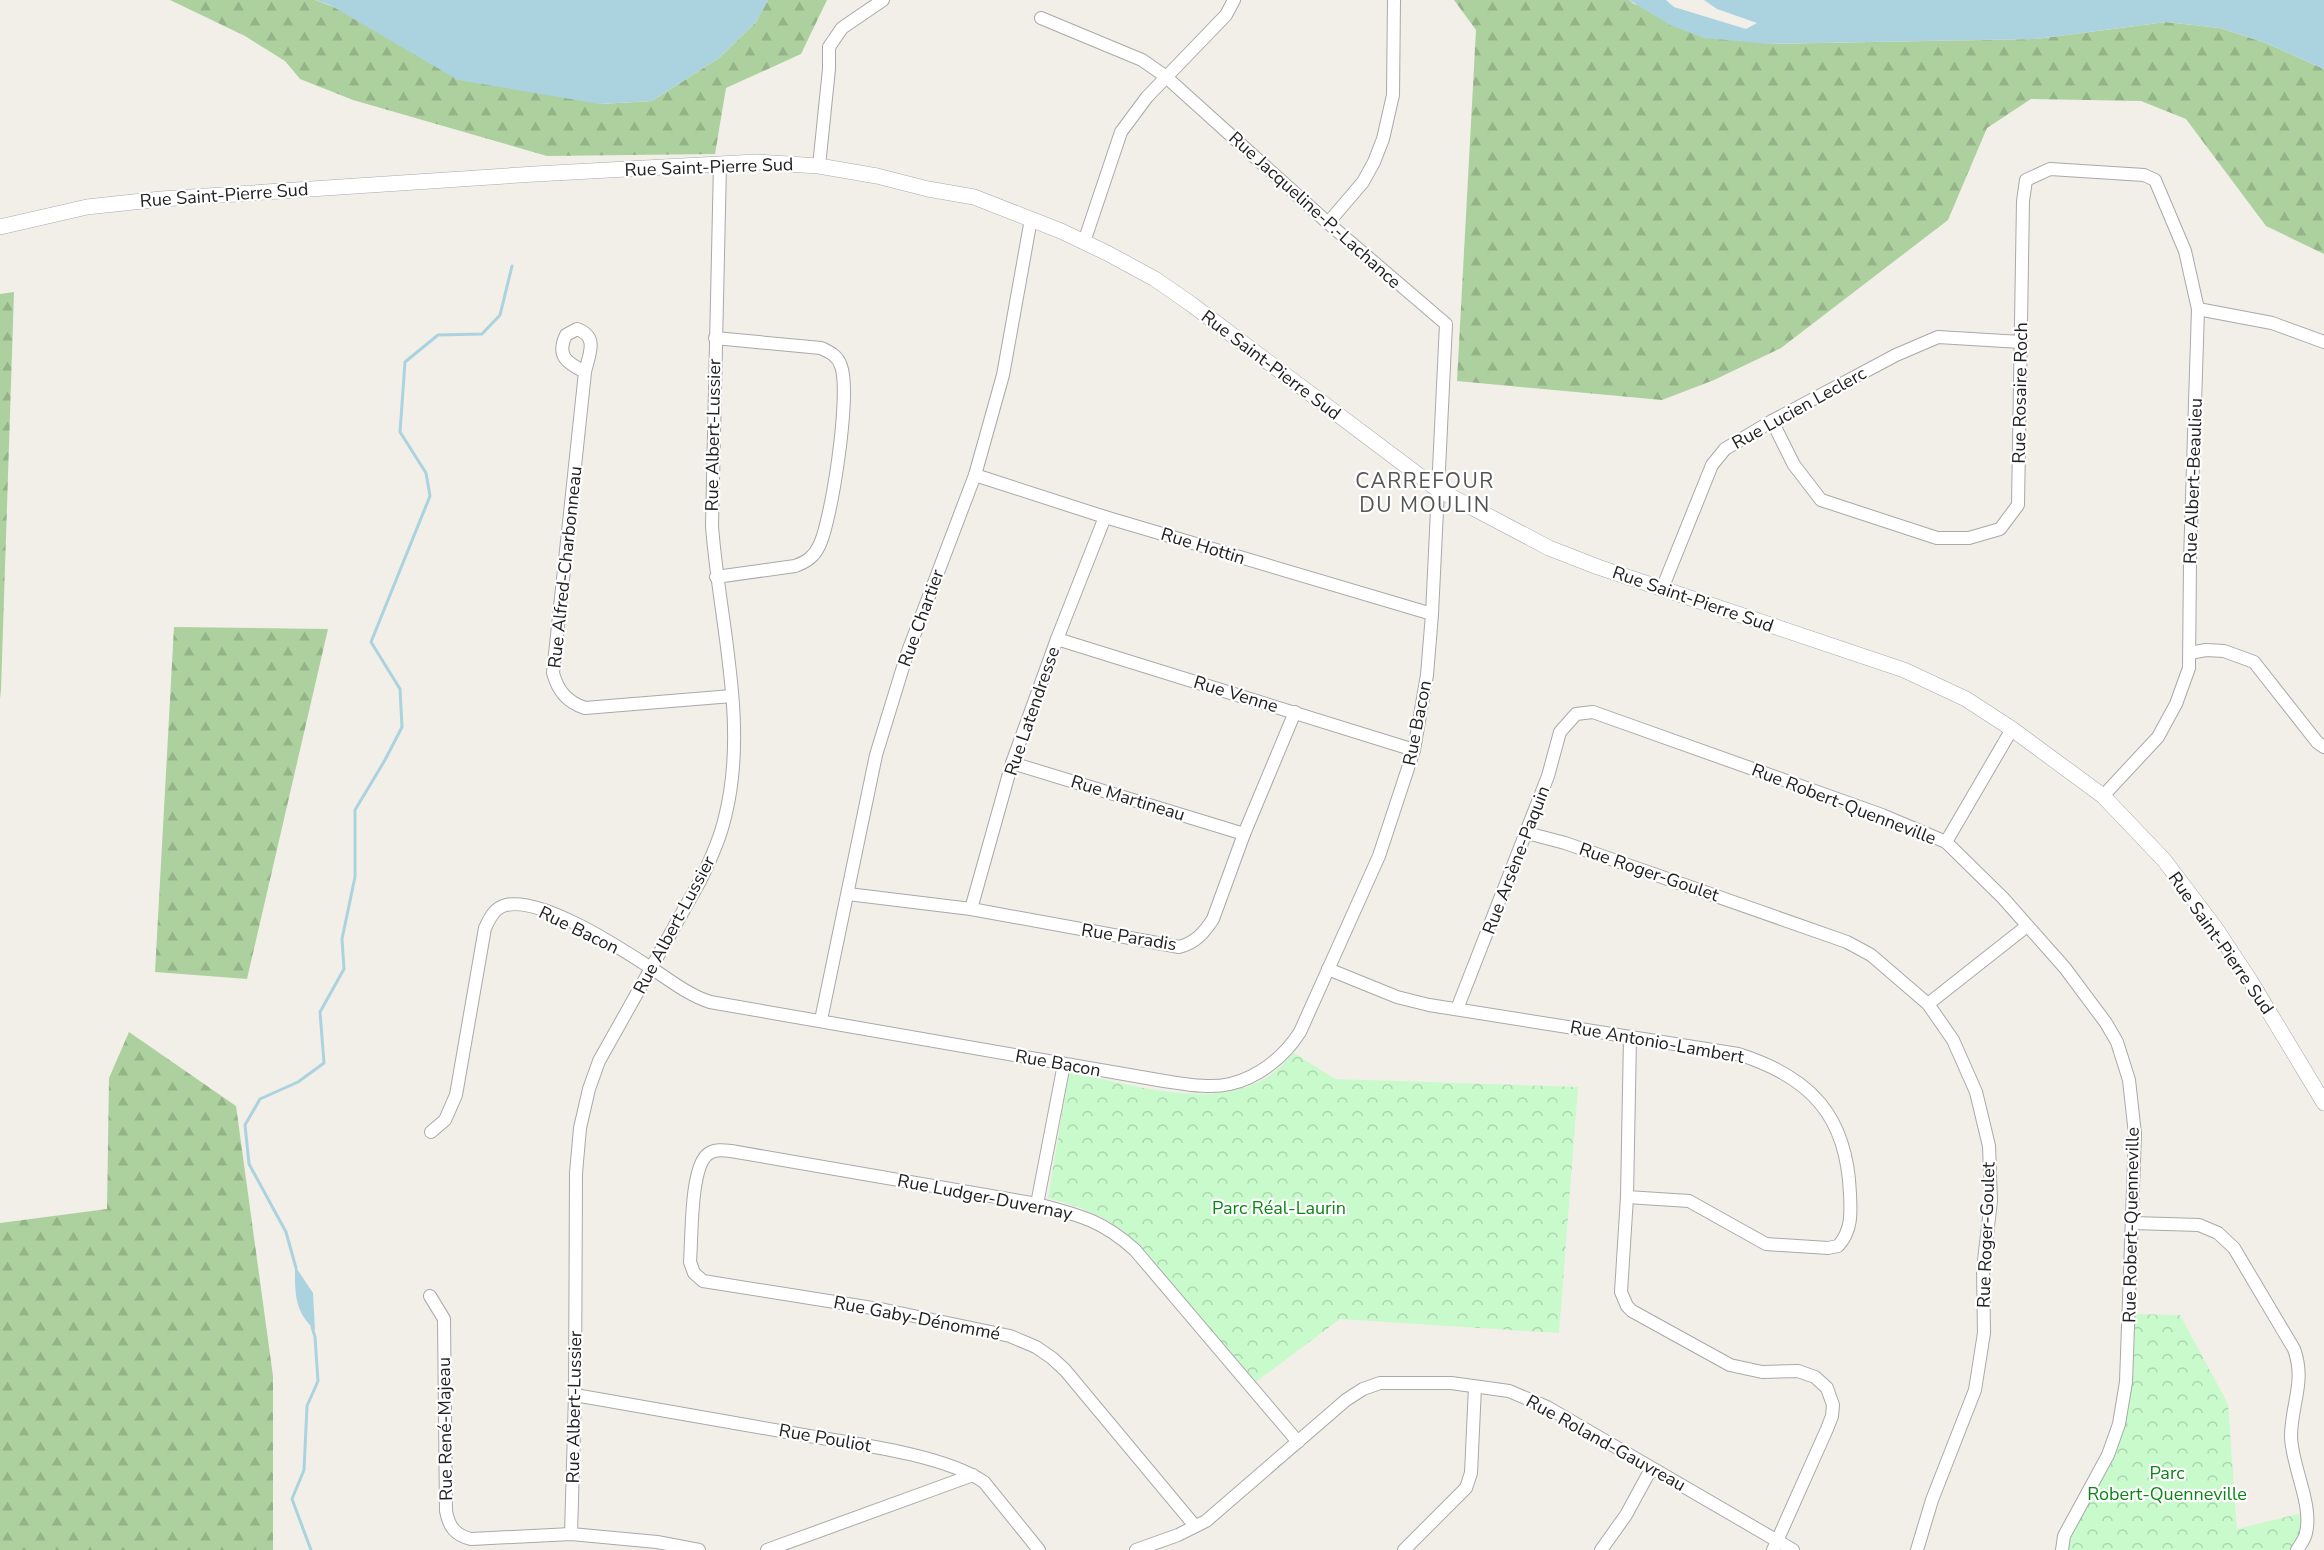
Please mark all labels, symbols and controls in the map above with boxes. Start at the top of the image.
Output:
street label: Rue Jacqueline-P.-Lachance [1224,126,1406,294]
street label: Rue Saint-Pierre Sud [624,152,794,182]
street label: Rue Saint-Pierre Sud [139,177,309,213]
street label: Rue Saint-Pierre Sud [1196,305,1346,425]
street label: Rue Rosaire Roch [2007,322,2033,464]
street label: Rue Albert-Lussier [700,358,726,512]
street label: Rue Lucien Leclerc [1728,361,1870,455]
street label: Rue Albert-Beaulieu [2178,398,2208,564]
street label: Rue Alfred-Charbonneau [542,465,588,669]
district label: CARREFOUR DU MOULIN [1355,467,1495,519]
street label: Rue Hottin [1158,522,1248,570]
street label: Rue Saint-Pierre Sud [1609,560,1777,638]
street label: Rue Chartier [892,566,950,670]
street label: Rue Latendresse [999,643,1065,779]
street label: Rue Venne [1191,670,1281,718]
street label: Rue Bacon [1397,678,1437,768]
street label: Rue Robert-Quenneville [1748,758,1940,850]
street label: Rue Martineau [1068,769,1188,827]
street label: Rue Arsène-Paquin [1477,782,1555,938]
street label: Rue Roger-Goulet [1576,837,1723,907]
street label: Rue Albert-Lussier [628,851,721,998]
street label: Rue Saint-Pierre Sud [2163,867,2279,1019]
street label: Rue Bacon [535,900,623,960]
street label: Rue Paradis [1080,918,1178,956]
street label: Rue Antonio-Lambert [1568,1015,1747,1069]
street label: Rue Bacon [1013,1044,1103,1082]
street label: Rue Robert-Quenneville [2117,1127,2145,1323]
street label: Rue Roger-Goulet [1971,1161,2001,1309]
street label: Rue Ludger-Duvernay [895,1168,1075,1226]
park label: Parc Réal-Laurin [1212,1196,1346,1220]
street label: Rue Gaby-Dénommé [832,1290,1002,1346]
street label: Rue Albert-Lussier [561,1330,587,1484]
street label: Rue René-Majeau [432,1357,458,1501]
street label: Rue Roland-Gauvreau [1522,1389,1690,1497]
street label: Rue Pouliot [777,1418,874,1458]
park label: Parc Robert-Quenneville [2087,1461,2247,1506]

